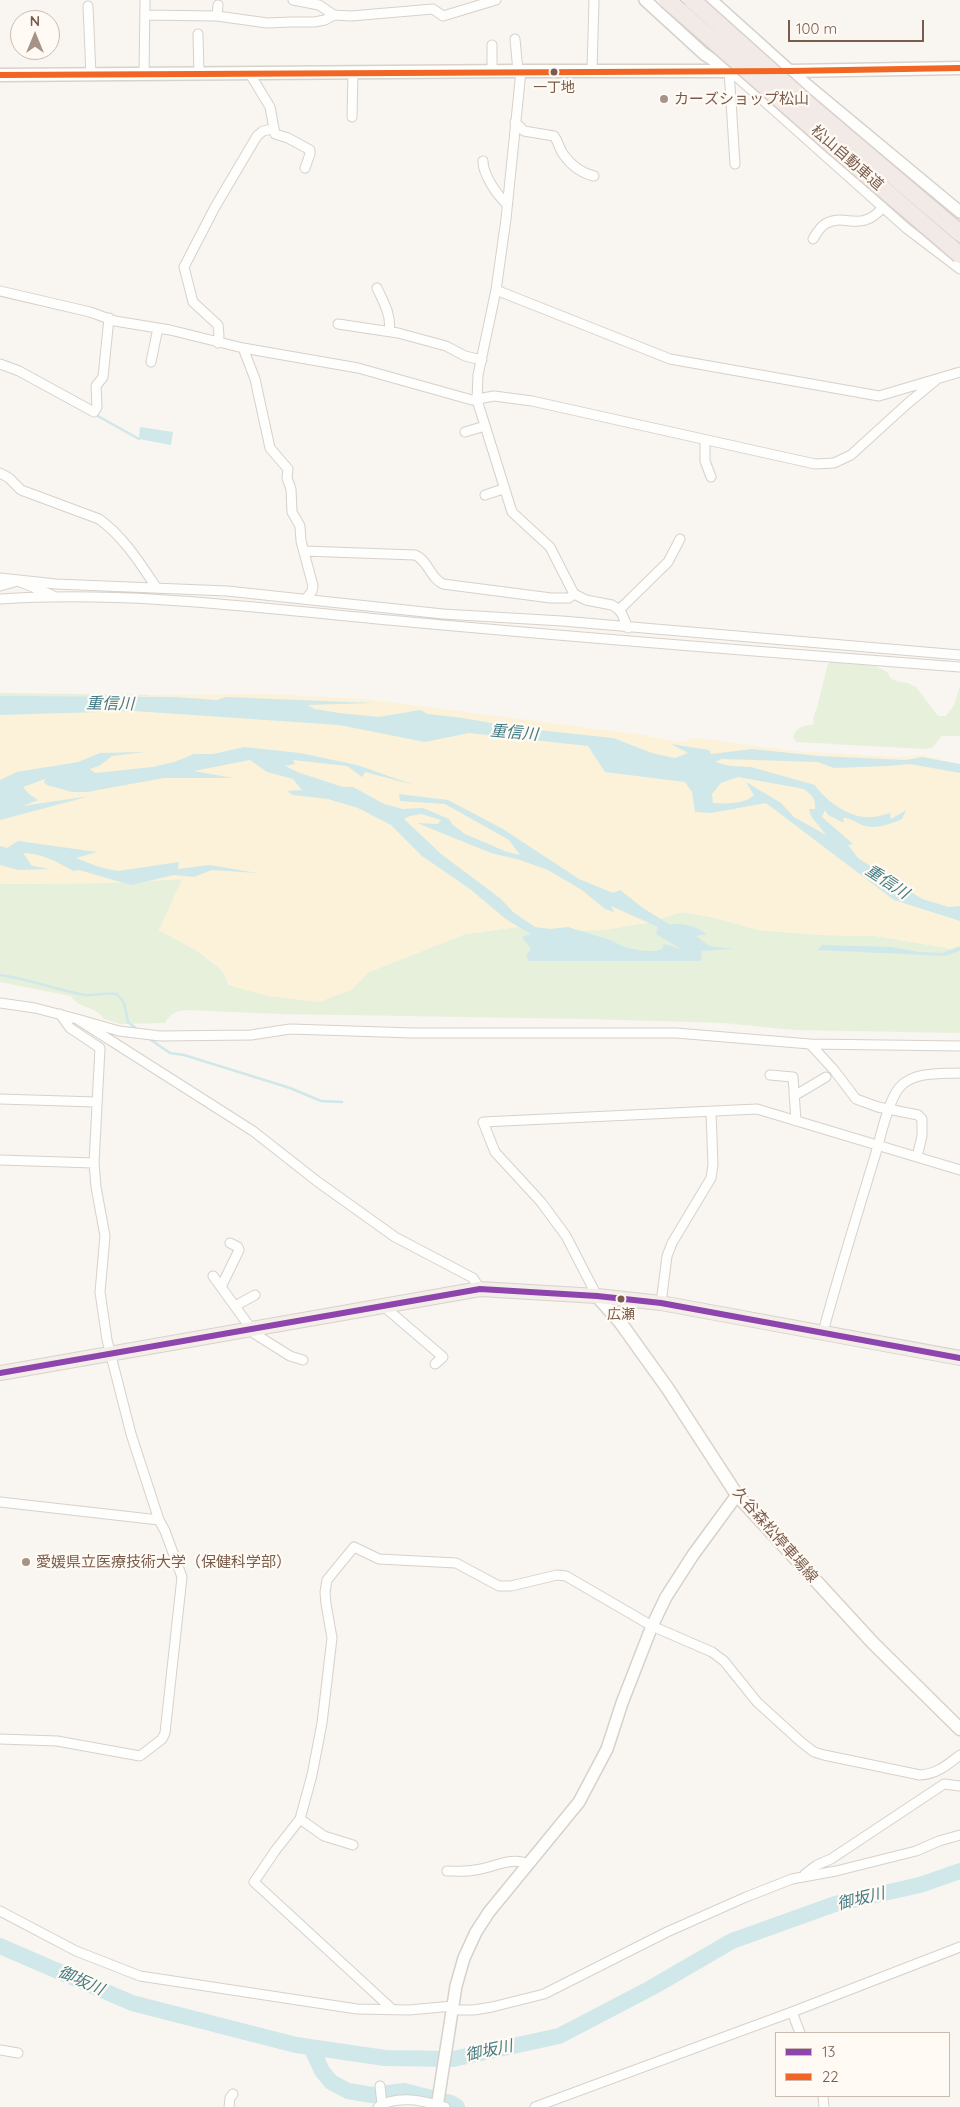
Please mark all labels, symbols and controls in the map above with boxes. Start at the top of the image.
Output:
north arrow [10,10,60,60]
scale bar [790,10,926,42]
text: N [30,12,40,30]
text: 100 m [796,19,837,38]
marker: 一丁地 [549,67,559,77]
place label: 一丁地 [533,80,575,96]
place label: カーズショップ松山 [674,90,809,108]
marker: カーズショップ松山 [658,93,670,105]
street label: 松山自動車道 [807,122,887,194]
water label: 重信川 [86,694,134,714]
water label: 重信川 [489,721,539,745]
water label: 重信川 [862,861,912,903]
marker: 広瀬 [616,1294,626,1304]
place label: 広瀬 [607,1307,635,1323]
street label: 久谷森松停車場線 [729,1484,821,1586]
place label: 愛媛県立医療技術大学（保健科学部） [36,1553,291,1571]
marker: 愛媛県立医療技術大学（保健科学部） [20,1556,32,1568]
water label: 御坂川 [835,1884,887,1914]
water label: 御坂川 [55,1962,107,2000]
legend [775,2032,950,2097]
water label: 御坂川 [464,2037,514,2065]
text: 13 [822,2042,835,2061]
text: 22 [822,2067,839,2086]

